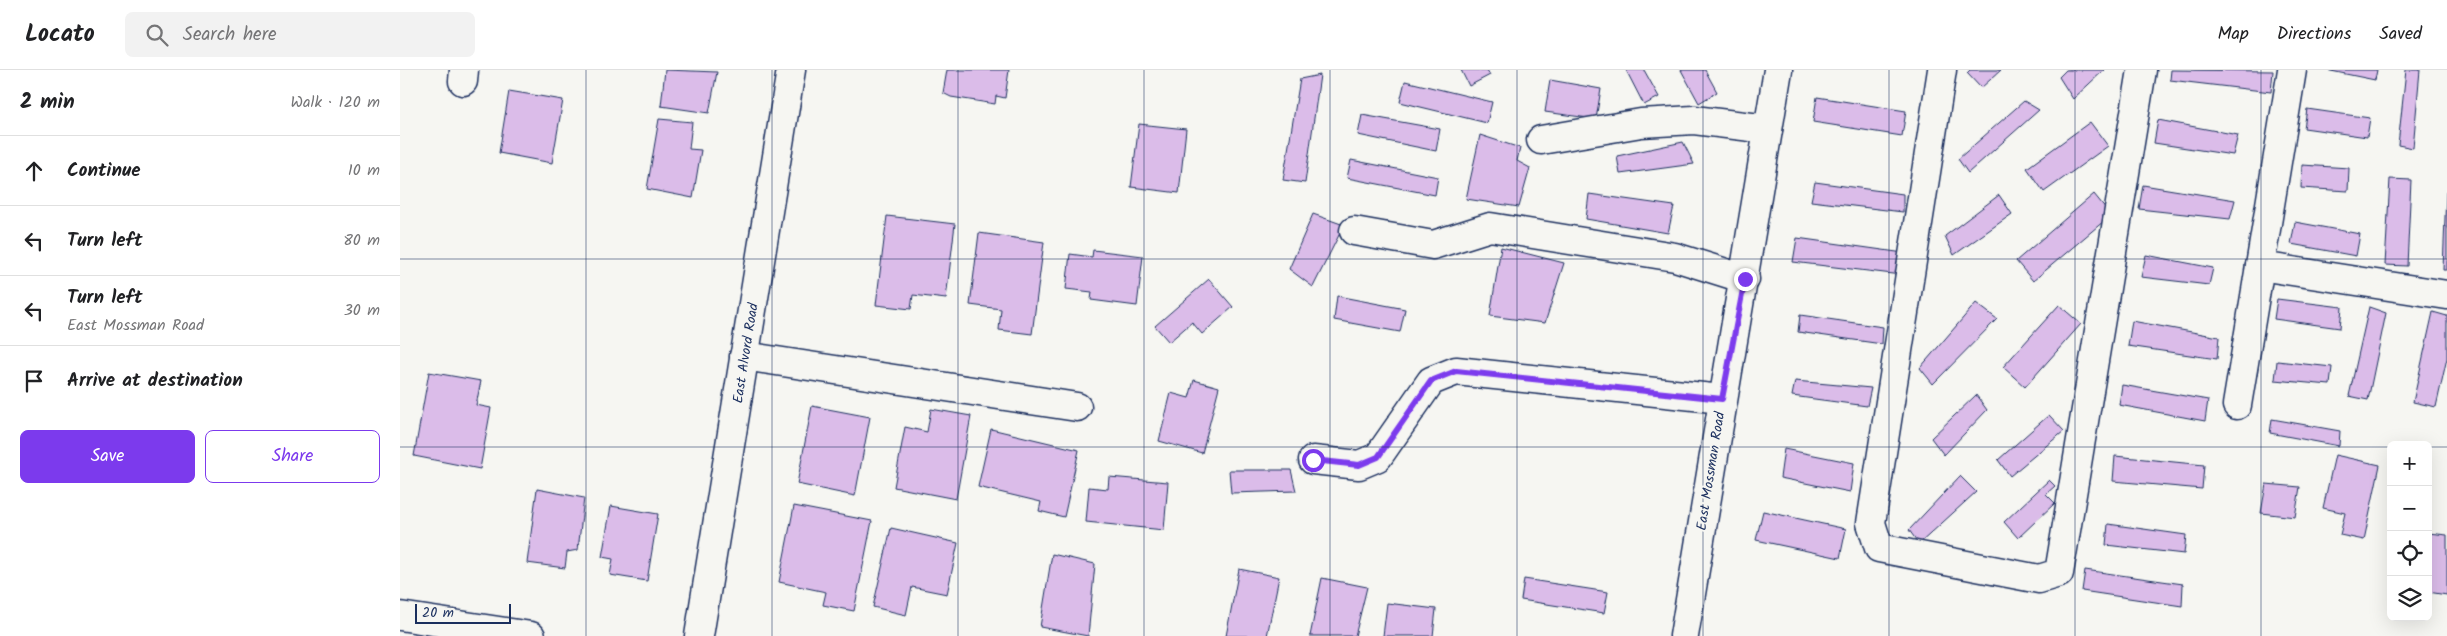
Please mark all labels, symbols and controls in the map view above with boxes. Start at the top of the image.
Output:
search box [125,12,475,57]
text: Locato [25,15,95,54]
text: Search here [183,20,276,50]
text: Map [2217,20,2249,49]
text: Directions [2277,20,2351,49]
text: Saved [2379,20,2422,49]
icon: search [143,21,171,49]
text: 2 min [20,86,75,119]
text: Walk · 120 m [290,90,380,115]
text: Continue [67,156,140,186]
icon: ahead [20,157,48,185]
text: 10 m [348,158,380,183]
text: Turn left [67,226,142,256]
icon: left [20,227,48,255]
text: 80 m [343,228,380,253]
route end [1734,268,1757,291]
text: Turn left [67,283,142,313]
icon: left [20,297,48,325]
text: 30 m [344,298,380,323]
street label: East Alvord Road [727,300,765,405]
text: East Mossman Road [67,313,204,338]
text: Arrive at destination [67,366,243,396]
icon: arrive [20,367,48,395]
street label: East Mossman Road [1691,409,1731,532]
button: Save [20,430,195,483]
button: Share [205,430,380,483]
map controls [2387,441,2432,621]
button: + [2387,441,2432,486]
route start [1302,449,1325,472]
button: − [2387,486,2432,531]
button: locate [2387,531,2432,576]
button: layers [2387,576,2432,621]
scale bar [415,601,511,624]
text: 20 m [422,602,454,624]

